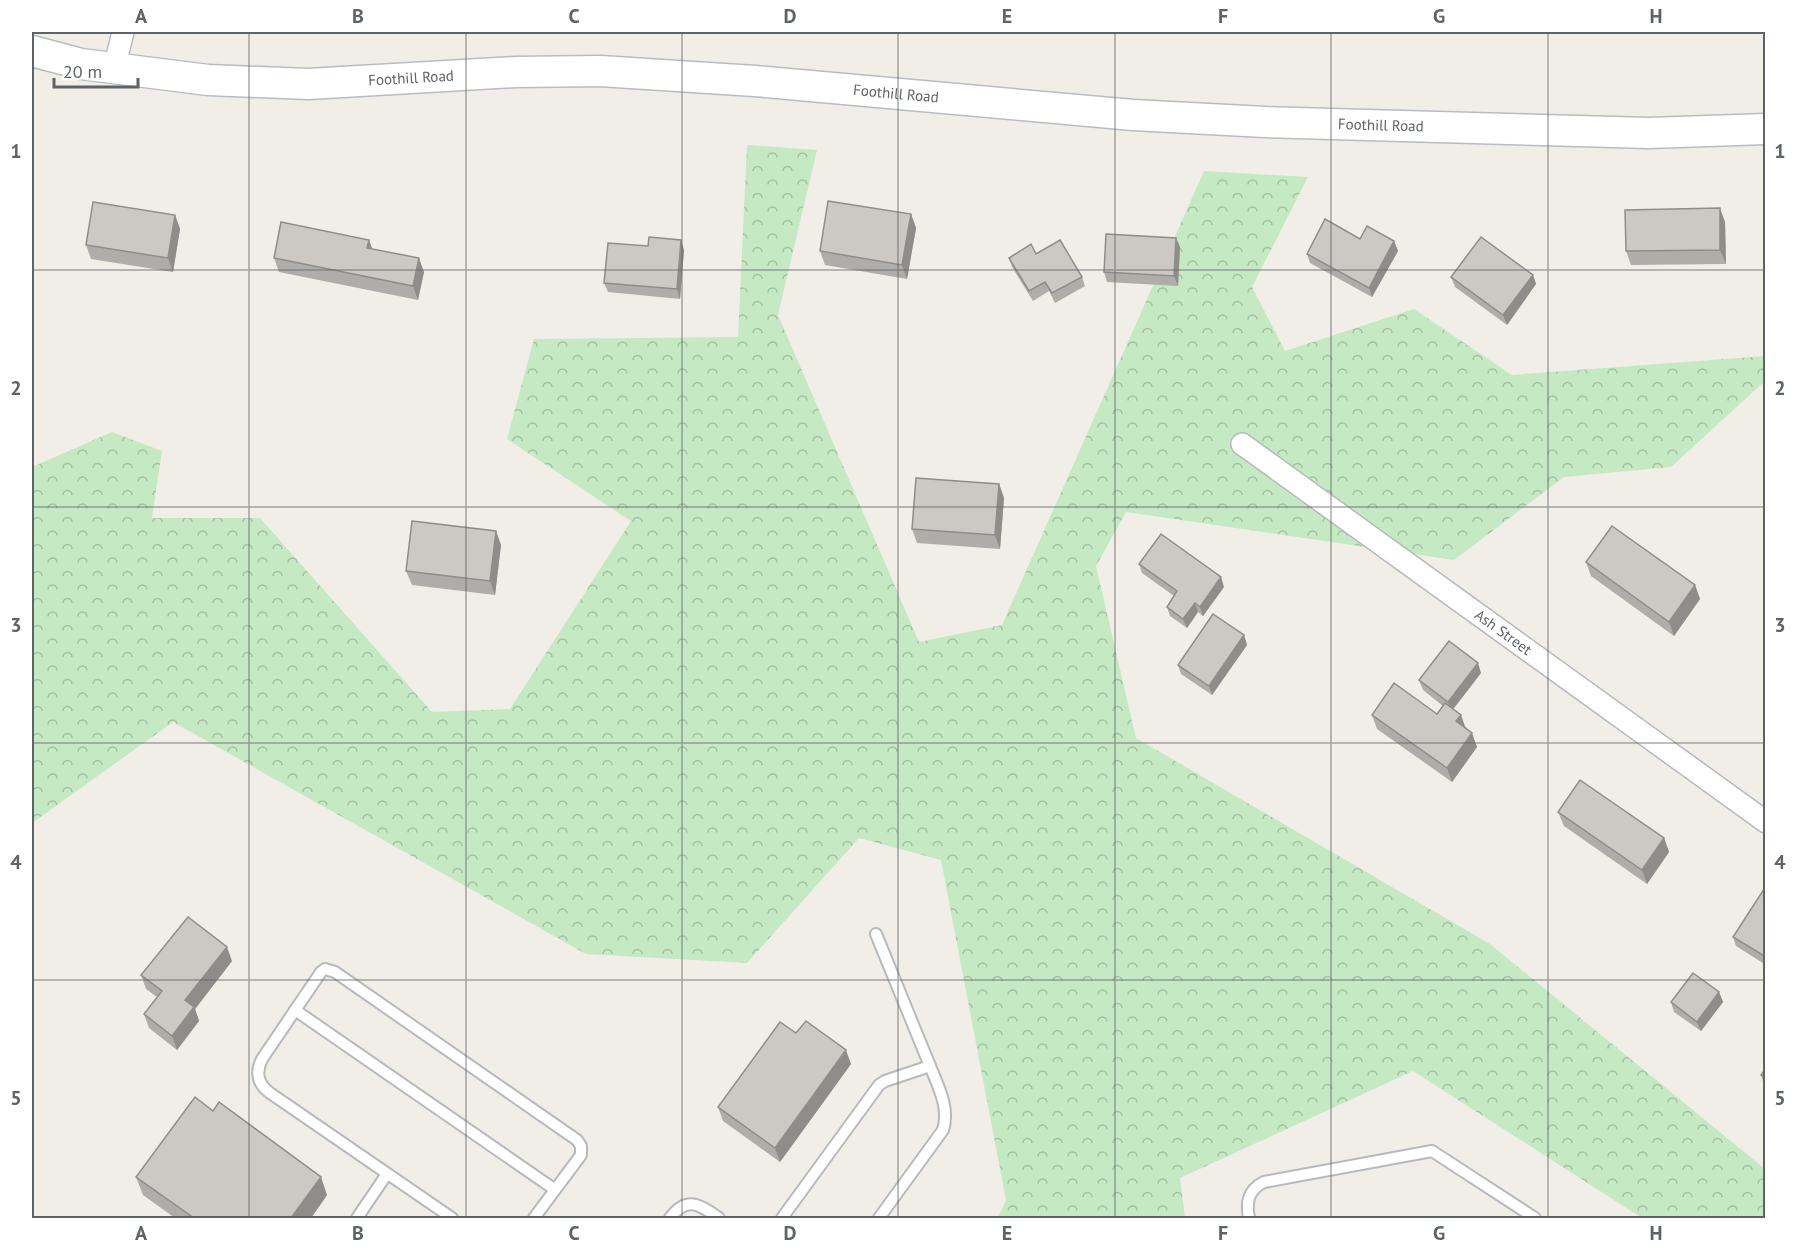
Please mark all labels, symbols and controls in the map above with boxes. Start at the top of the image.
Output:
text: A [135,3,148,29]
text: B [352,3,364,29]
text: C [568,3,580,29]
text: D [784,3,797,29]
text: E [1002,3,1012,29]
text: F [1218,3,1228,29]
text: G [1433,3,1445,29]
text: H [1649,3,1663,29]
scale bar [54,51,138,89]
text: 20 m [63,60,102,83]
street label: Foothill Road [368,66,454,90]
street label: Foothill Road [852,80,940,106]
street label: Foothill Road [1338,114,1424,136]
text: 1 [10,138,22,164]
text: 1 [1774,138,1786,164]
text: 2 [10,375,22,401]
text: 2 [1774,375,1786,401]
street label: Ash Street [1471,605,1536,659]
text: 3 [10,612,22,638]
text: 3 [1774,612,1786,638]
text: 4 [10,849,22,875]
text: 4 [1774,849,1786,875]
text: 5 [10,1085,22,1111]
text: 5 [1774,1085,1786,1111]
text: A [135,1220,148,1246]
text: B [352,1220,364,1246]
text: C [568,1220,580,1246]
text: D [784,1220,797,1246]
text: E [1002,1220,1012,1246]
text: F [1218,1220,1228,1246]
text: G [1433,1220,1445,1246]
text: H [1649,1220,1663,1246]

